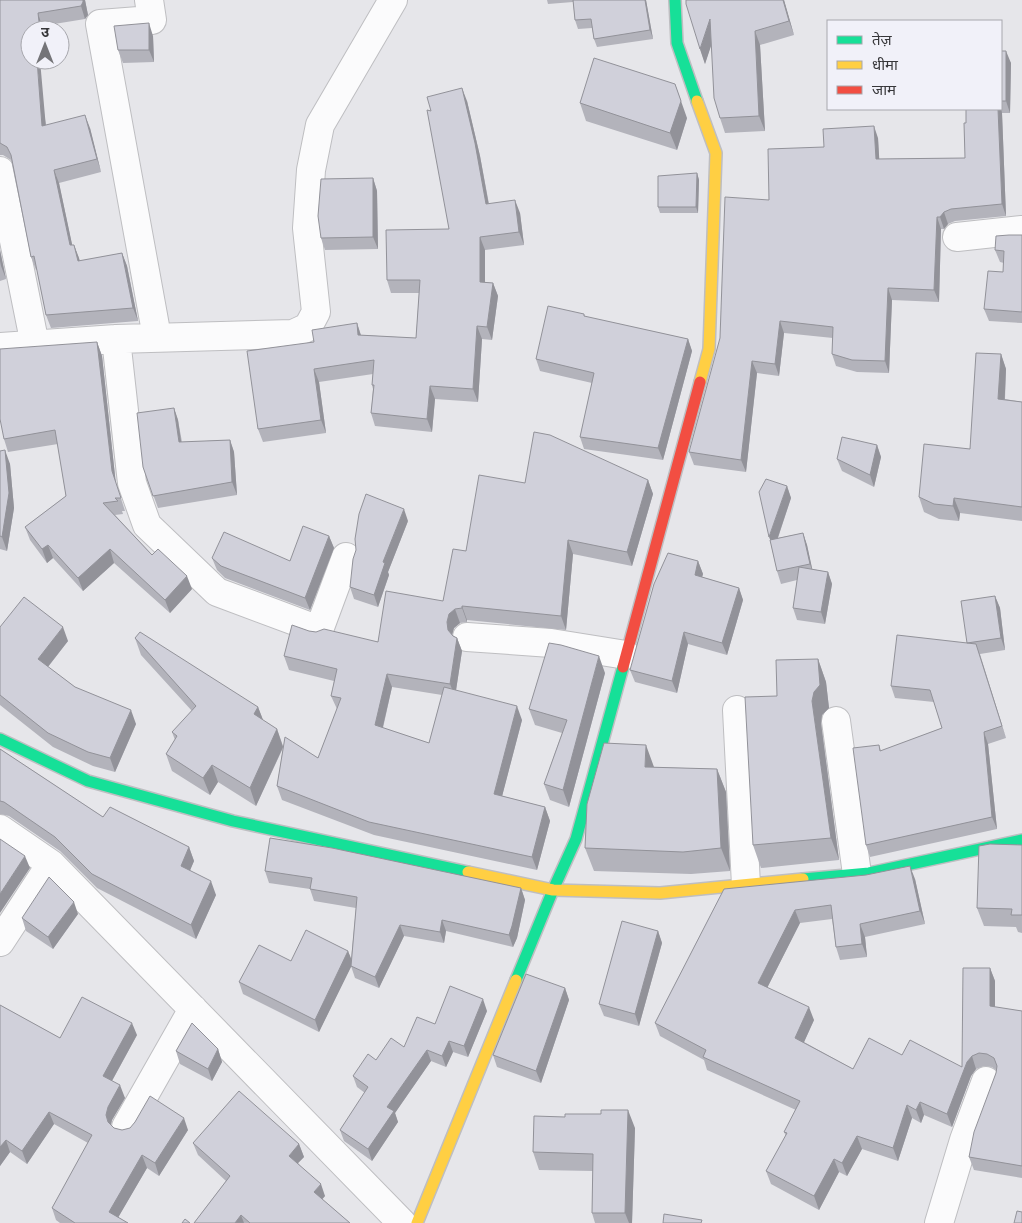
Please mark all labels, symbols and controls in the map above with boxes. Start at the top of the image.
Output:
north arrow [20,20,70,70]
legend [827,20,1002,110]
text: उ [41,23,50,41]
text: तेज़ [872,30,893,49]
text: धीमा [872,55,899,74]
text: जाम [872,80,897,99]

